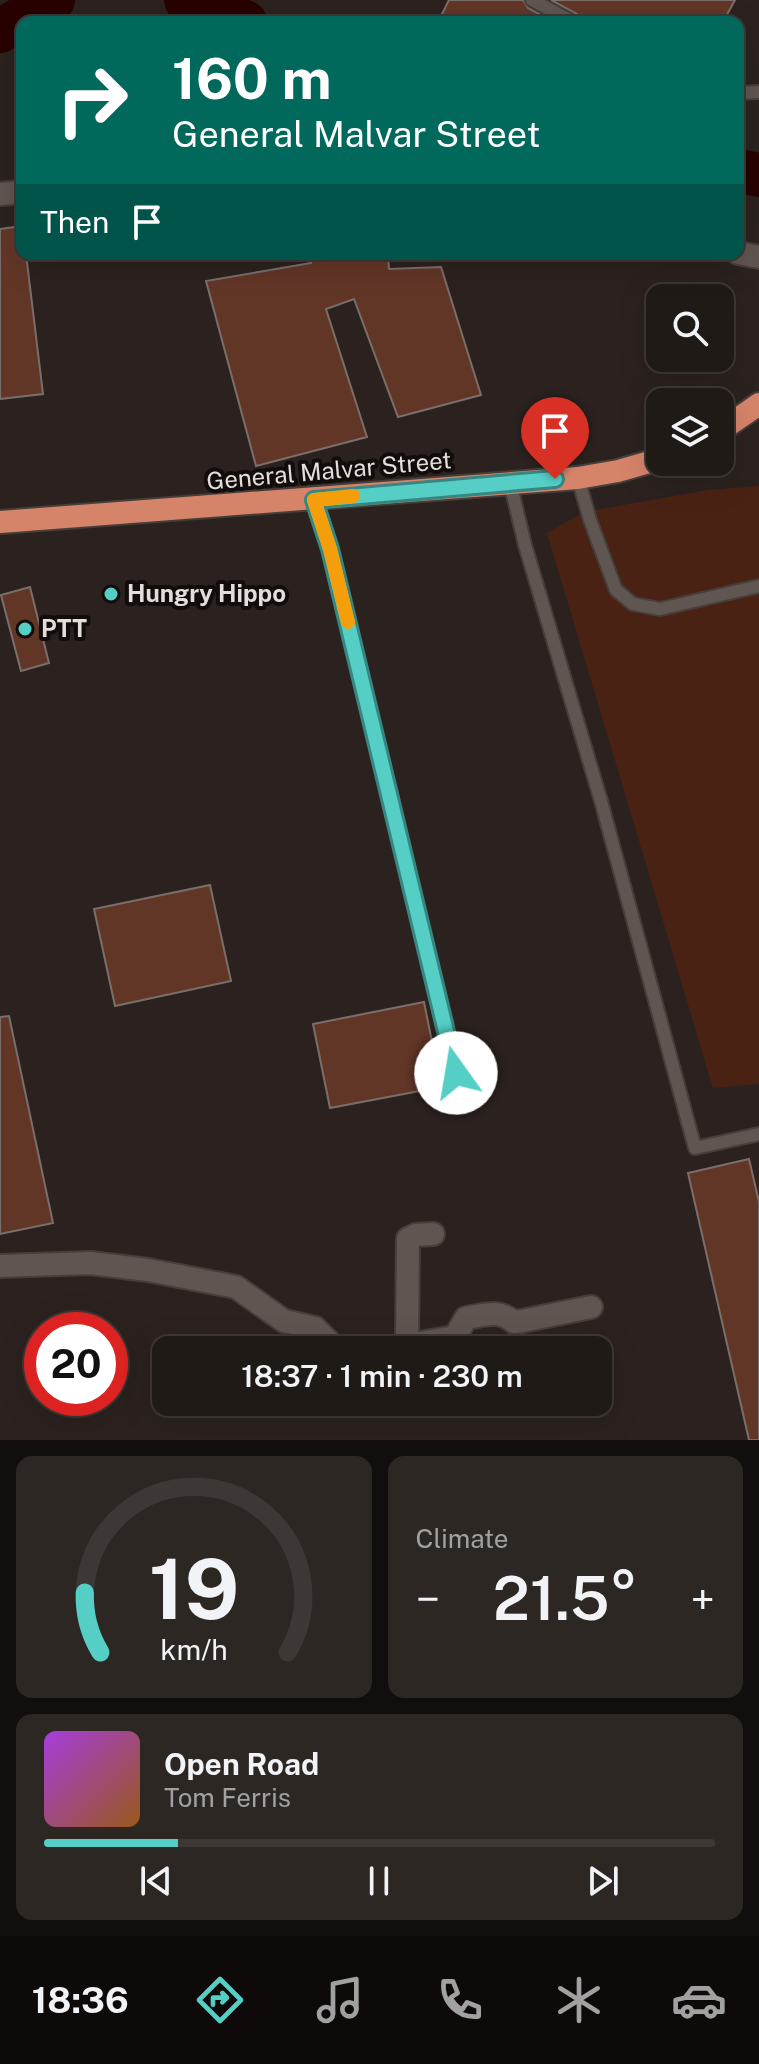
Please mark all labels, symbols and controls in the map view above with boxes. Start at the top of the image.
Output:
text: 160 m [172,46,332,112]
icon: right [40,48,144,152]
text: General Malvar Street [172,113,540,155]
icon: arrive [125,200,169,244]
text: Then [40,204,109,240]
map controls [646,284,734,476]
button: search [646,284,734,372]
button: layers [646,388,734,476]
pin [521,397,589,479]
icon: arrive [533,409,577,453]
street label: General Malvar Street [205,445,452,495]
place label: Hungry Hippo [127,579,286,607]
marker: Hungry Hippo [102,585,120,603]
place label: PTT [41,614,87,642]
marker: PTT [16,620,34,638]
position arrow [414,1031,498,1115]
speed limit sign: 20 [24,1312,128,1416]
text: 18:37 · 1 min · 230 m [241,1358,523,1394]
text: Climate [416,1523,509,1554]
text: 19 [149,1540,239,1638]
text: 21.5° [493,1563,638,1634]
text: − [416,1573,440,1625]
text: + [691,1573,715,1625]
text: km/h [160,1633,227,1666]
text: Open Road [164,1746,319,1782]
text: Tom Ferris [164,1782,291,1813]
icon: previous [134,1859,178,1903]
icon: pause [357,1859,401,1903]
icon: next [581,1859,625,1903]
icon: directions [192,1972,248,2028]
icon: music [312,1972,368,2028]
icon: phone [432,1972,488,2028]
icon: climate [551,1972,607,2028]
icon: car [671,1972,727,2028]
text: 18:36 [32,1979,129,2021]

